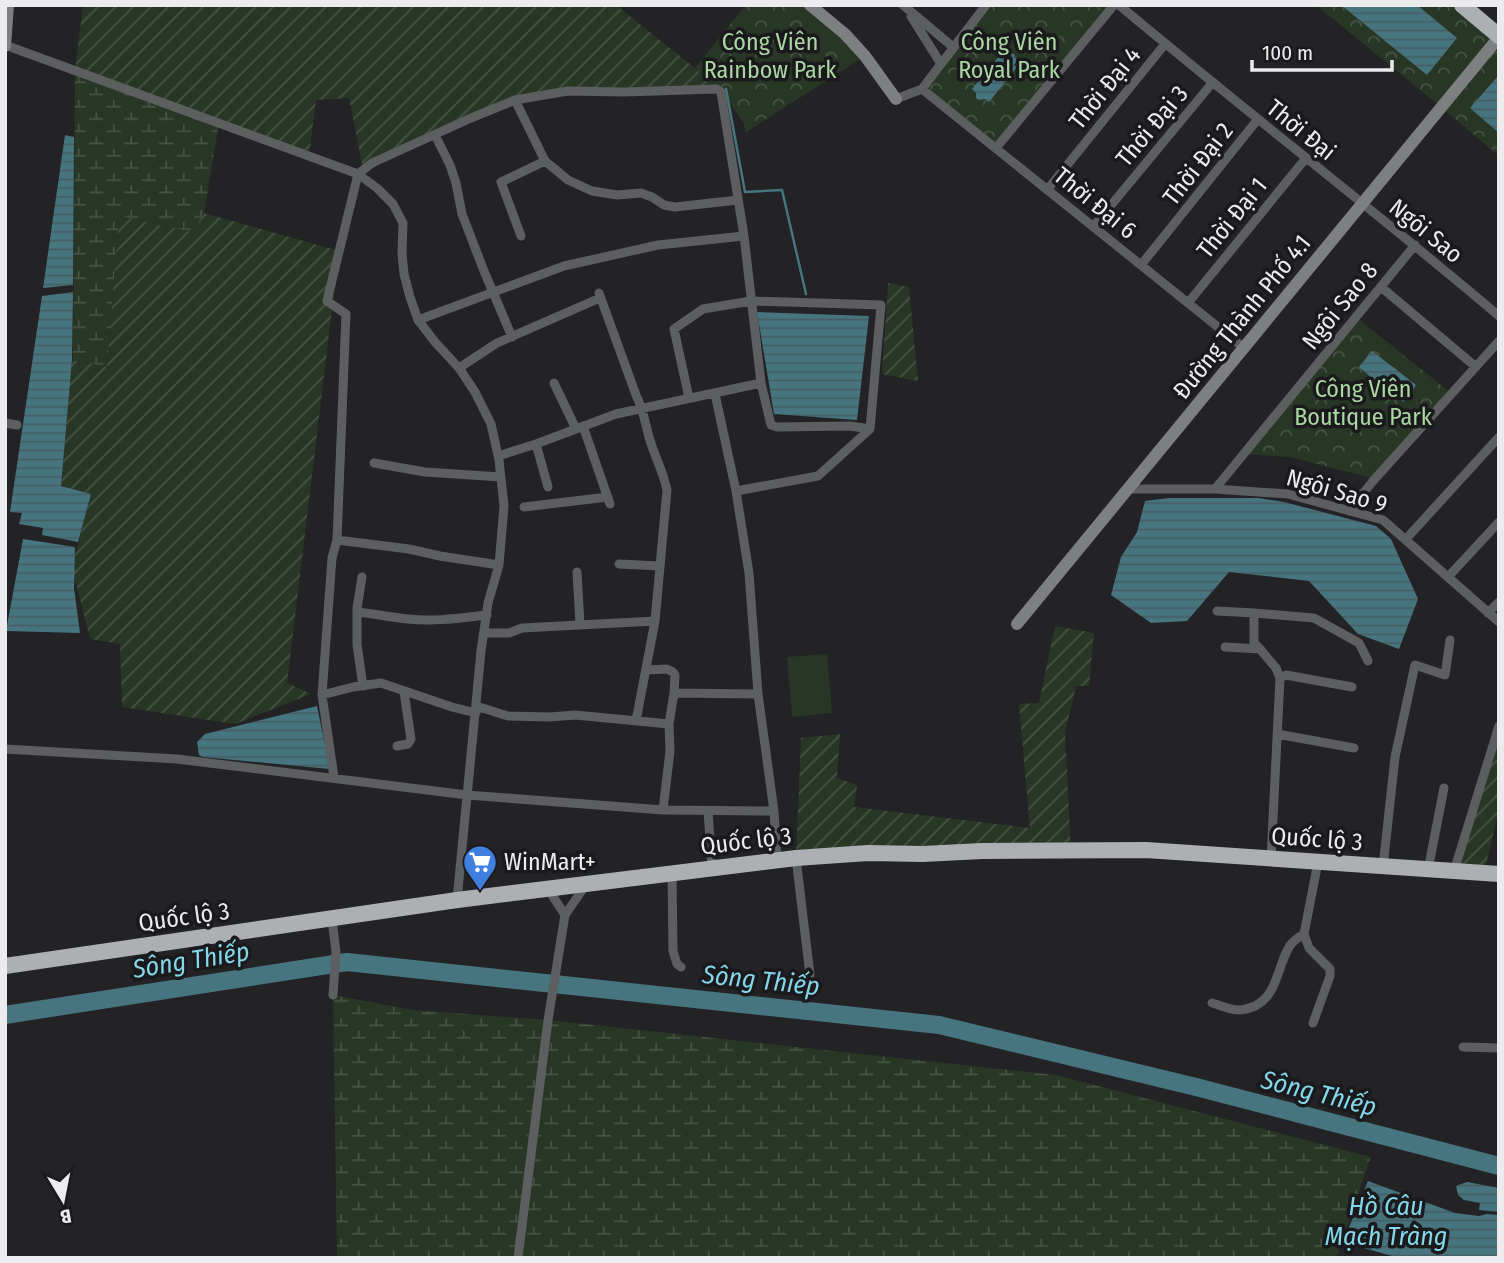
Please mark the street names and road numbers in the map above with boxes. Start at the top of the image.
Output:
street label: Thời Đại 4 [1063,41,1147,135]
street label: Thời Đại 3 [1110,80,1194,172]
street label: Thời Đại [1261,94,1341,166]
street label: Thời Đại 2 [1157,117,1239,211]
street label: Thời Đại 6 [1048,161,1142,245]
street label: Thời Đại 1 [1191,172,1273,264]
street label: Ngôi Sao [1384,193,1468,269]
street label: Đường Thành Phố 4.1 [1167,229,1317,405]
street label: Ngôi Sao 8 [1296,257,1384,355]
street label: Ngôi Sao 9 [1283,463,1391,519]
street label: Quốc lộ 3 [699,822,793,860]
street label: Quốc lộ 3 [1270,822,1364,856]
street label: Quốc lộ 3 [137,897,231,937]

